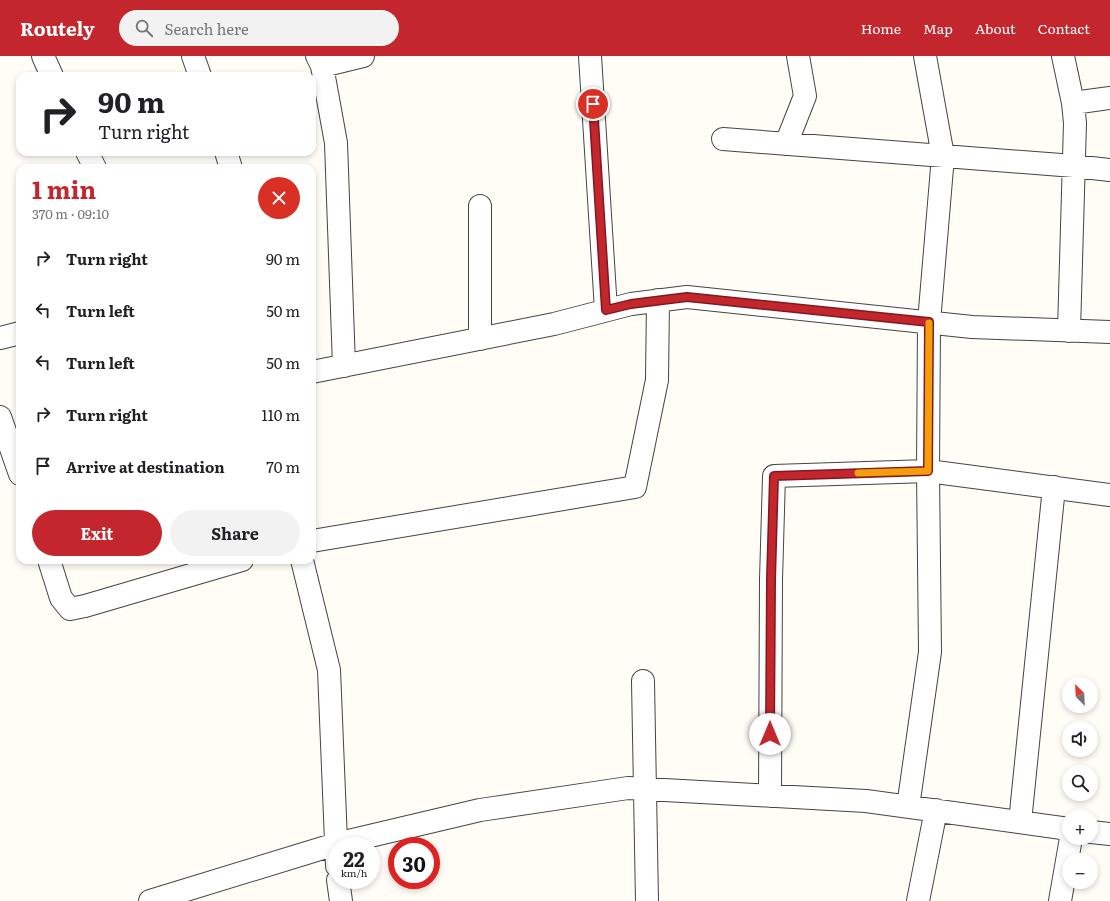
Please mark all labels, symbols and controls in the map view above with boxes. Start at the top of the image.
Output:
search box [119,10,399,46]
text: Routely [20,14,95,42]
icon: search [133,17,155,39]
text: Search here [165,17,249,40]
text: Home [861,18,901,38]
text: Map [923,18,953,38]
text: About [975,18,1016,38]
text: Contact [1038,18,1090,38]
text: 90 m [98,80,165,122]
pin [576,87,610,121]
icon: right [32,88,84,140]
icon: arrive [582,93,604,115]
text: Turn right [98,118,189,145]
text: 1 min [32,171,96,206]
button: close [258,177,300,219]
text: 370 m · 09:10 [32,204,109,223]
icon: right [32,247,54,269]
text: Turn right [66,247,148,270]
text: 90 m [266,247,300,270]
icon: left [32,299,54,321]
text: Turn left [66,299,135,322]
text: 50 m [266,299,300,322]
icon: left [32,351,54,373]
text: Turn left [66,351,135,374]
text: 50 m [266,351,300,374]
icon: right [32,403,54,425]
text: Turn right [66,403,148,426]
text: 110 m [262,403,300,426]
icon: arrive [32,455,54,477]
text: Arrive at destination [66,455,225,478]
text: 70 m [266,455,300,478]
button: Exit [32,510,162,556]
button: Share [170,510,300,556]
north arrow [1062,677,1098,713]
map controls [1062,677,1098,889]
position arrow [749,713,791,755]
button: sound [1062,721,1098,757]
button: search [1062,765,1098,801]
button: + [1062,809,1098,845]
speed limit sign: 30 [388,837,440,889]
text: 22 [343,843,365,873]
button: − [1062,853,1098,889]
text: km/h [341,865,367,880]

